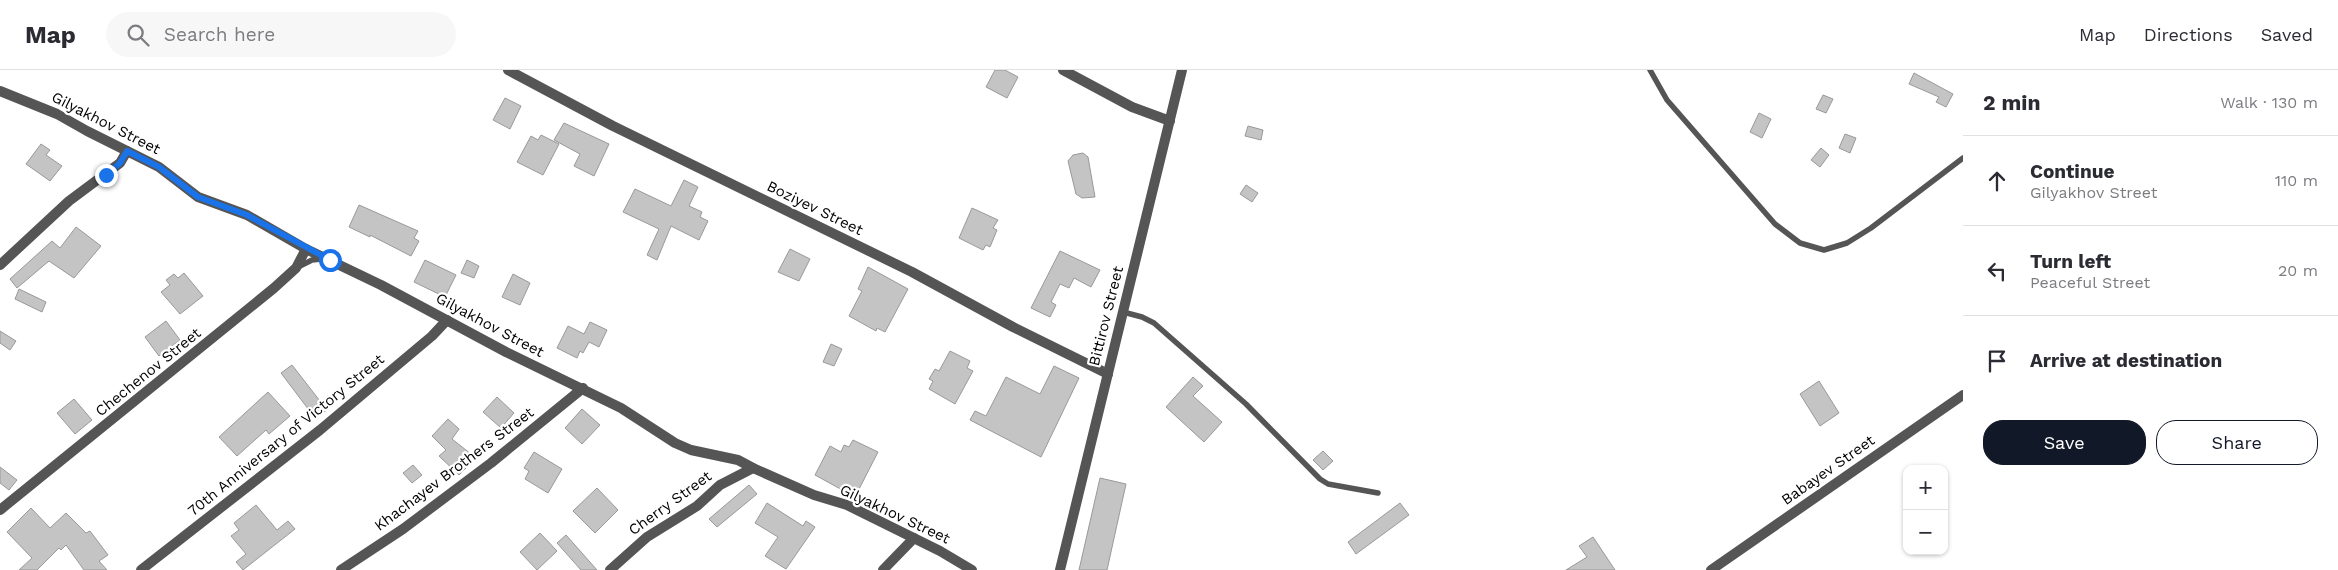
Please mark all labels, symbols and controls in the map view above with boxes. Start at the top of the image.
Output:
search box [106,12,456,57]
text: Map [25,21,76,49]
icon: search [124,21,152,49]
text: Search here [164,23,275,46]
text: Map [2079,24,2116,45]
text: Directions [2144,24,2233,45]
text: Saved [2261,24,2313,45]
street label: Gilyakhov Street [49,88,164,158]
text: 2 min [1983,90,2040,115]
text: Walk · 130 m [2220,93,2318,112]
text: Continue [2030,160,2114,183]
route end [95,164,118,187]
icon: ahead [1983,167,2011,195]
text: 110 m [2275,171,2318,190]
street label: Boziyev Street [764,177,867,239]
text: Gilyakhov Street [2030,183,2158,202]
route start [319,249,342,272]
text: Turn left [2030,250,2111,273]
icon: left [1983,257,2011,285]
text: 20 m [2278,261,2318,280]
street label: Bittirov Street [1085,264,1127,368]
text: Peaceful Street [2030,273,2150,292]
street label: Gilyakhov Street [433,289,548,361]
street label: Chechenov Street [92,323,205,420]
icon: arrive [1983,347,2011,375]
text: Arrive at destination [2030,349,2222,372]
street label: 70th Anniversary of Victory Street [184,350,388,520]
street label: Khachayev Brothers Street [371,403,538,535]
button: Save [1983,420,2146,465]
button: Share [2156,420,2318,465]
street label: Babayev Street [1778,431,1879,509]
map controls [1903,465,1948,555]
button: + [1903,465,1948,510]
street label: Cherry Street [625,466,716,539]
street label: Gilyakhov Street [837,481,954,548]
button: − [1903,510,1948,555]

